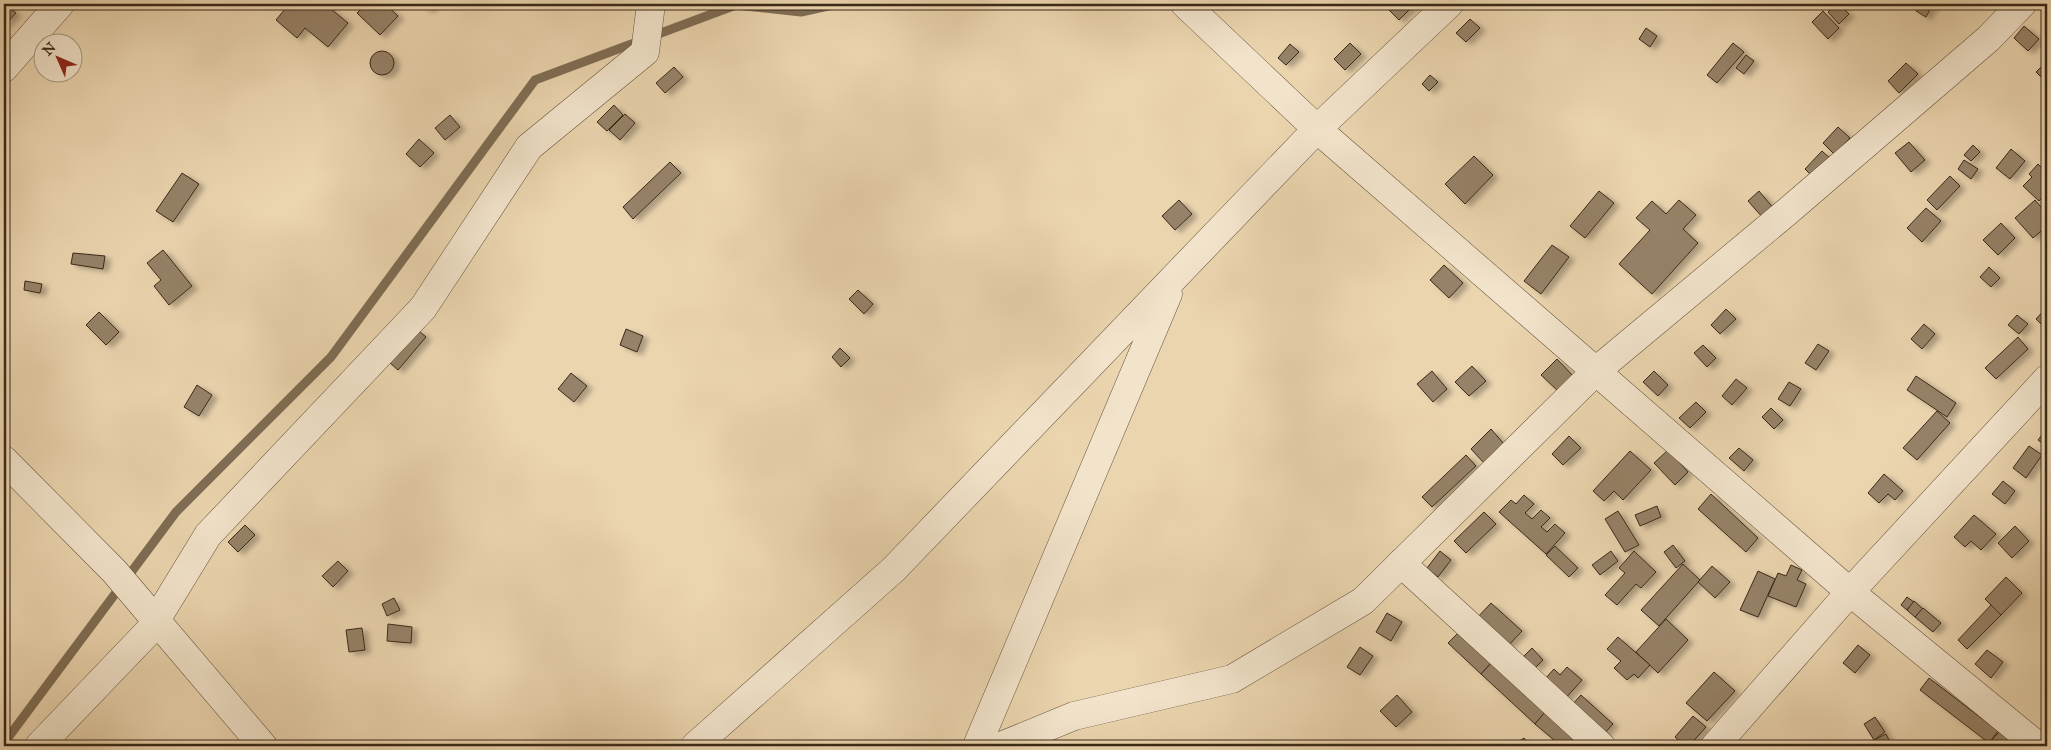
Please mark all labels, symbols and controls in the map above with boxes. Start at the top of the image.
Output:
north arrow [32,32,82,82]
text: N [39,39,59,59]

